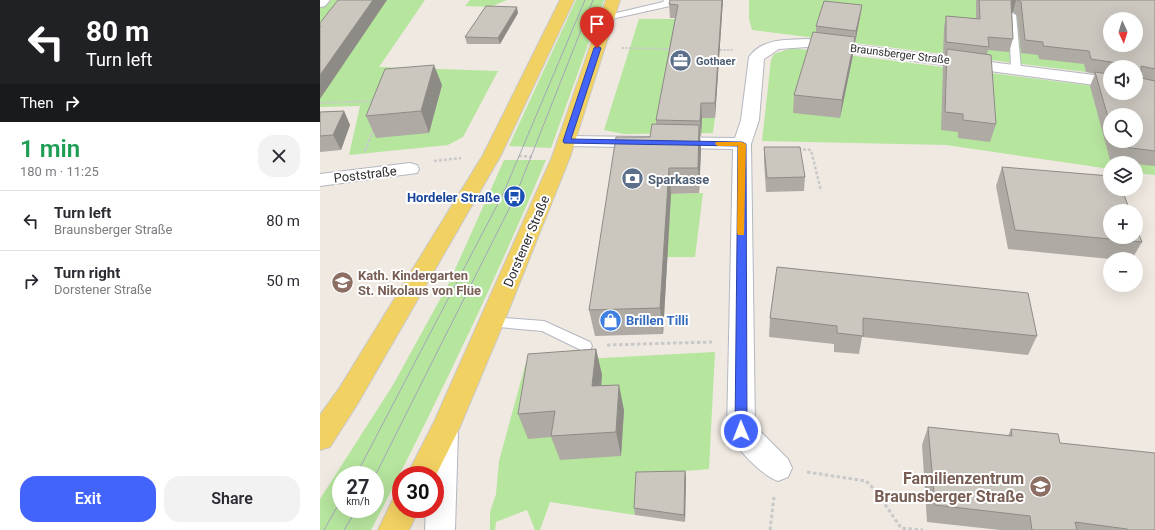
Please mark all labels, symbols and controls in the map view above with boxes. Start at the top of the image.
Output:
pin [580,7.0,614,48]
north arrow [1103,12,1143,52]
map controls [1103,12,1143,292]
icon: arrive [586,13,608,35]
text: 80 m [86,15,149,48]
icon: left [20,16,72,68]
street label: Braunsberger Straße [849,42,951,67]
office icon: Gothaer [667,48,693,74]
text: Turn left [86,49,152,70]
place label: Gothaer [696,55,735,68]
button: sound [1103,60,1143,100]
icon: right [61,92,83,114]
text: Then [20,94,53,112]
button: search [1103,108,1143,148]
text: 1 min [20,135,80,163]
button: close [258,135,300,177]
button: layers [1103,156,1143,196]
street label: Poststraße [333,163,397,186]
text: 180 m · 11:25 [20,164,99,179]
bank icon: Sparkasse [620,166,646,192]
place label: Sparkasse [648,172,709,187]
bus stop icon: Hordeler Straße [502,184,528,210]
place label: Hordeler Straße [407,190,500,205]
street label: Dorstener Straße [500,193,552,289]
text: Turn left [54,204,111,222]
button: + [1103,204,1143,244]
icon: left [20,210,42,232]
text: 80 m [266,212,300,230]
text: Braunsberger Straße [54,222,173,237]
button: − [1103,252,1143,292]
text: Turn right [54,264,120,282]
place label: Kath. Kindergarten St. Nikolaus von Flüe [358,268,481,298]
school or university icon: Kath. Kindergarten St. Nikolaus von Flüe [329,269,355,295]
icon: right [20,270,42,292]
text: 50 m [266,272,300,290]
text: Dorstener Straße [54,282,152,297]
shop icon: Brillen Tilli [598,307,624,333]
place label: Brillen Tilli [626,313,688,328]
position arrow [720,410,762,452]
speed limit sign: 30 [392,466,444,518]
place label: Familienzentrum Braunsberger Straße [874,469,1024,506]
school or university icon: Familienzentrum Braunsberger Straße [1027,474,1053,500]
text: 27 [347,475,369,499]
button: Exit [20,476,156,522]
button: Share [164,476,300,522]
text: km/h [346,496,370,507]

